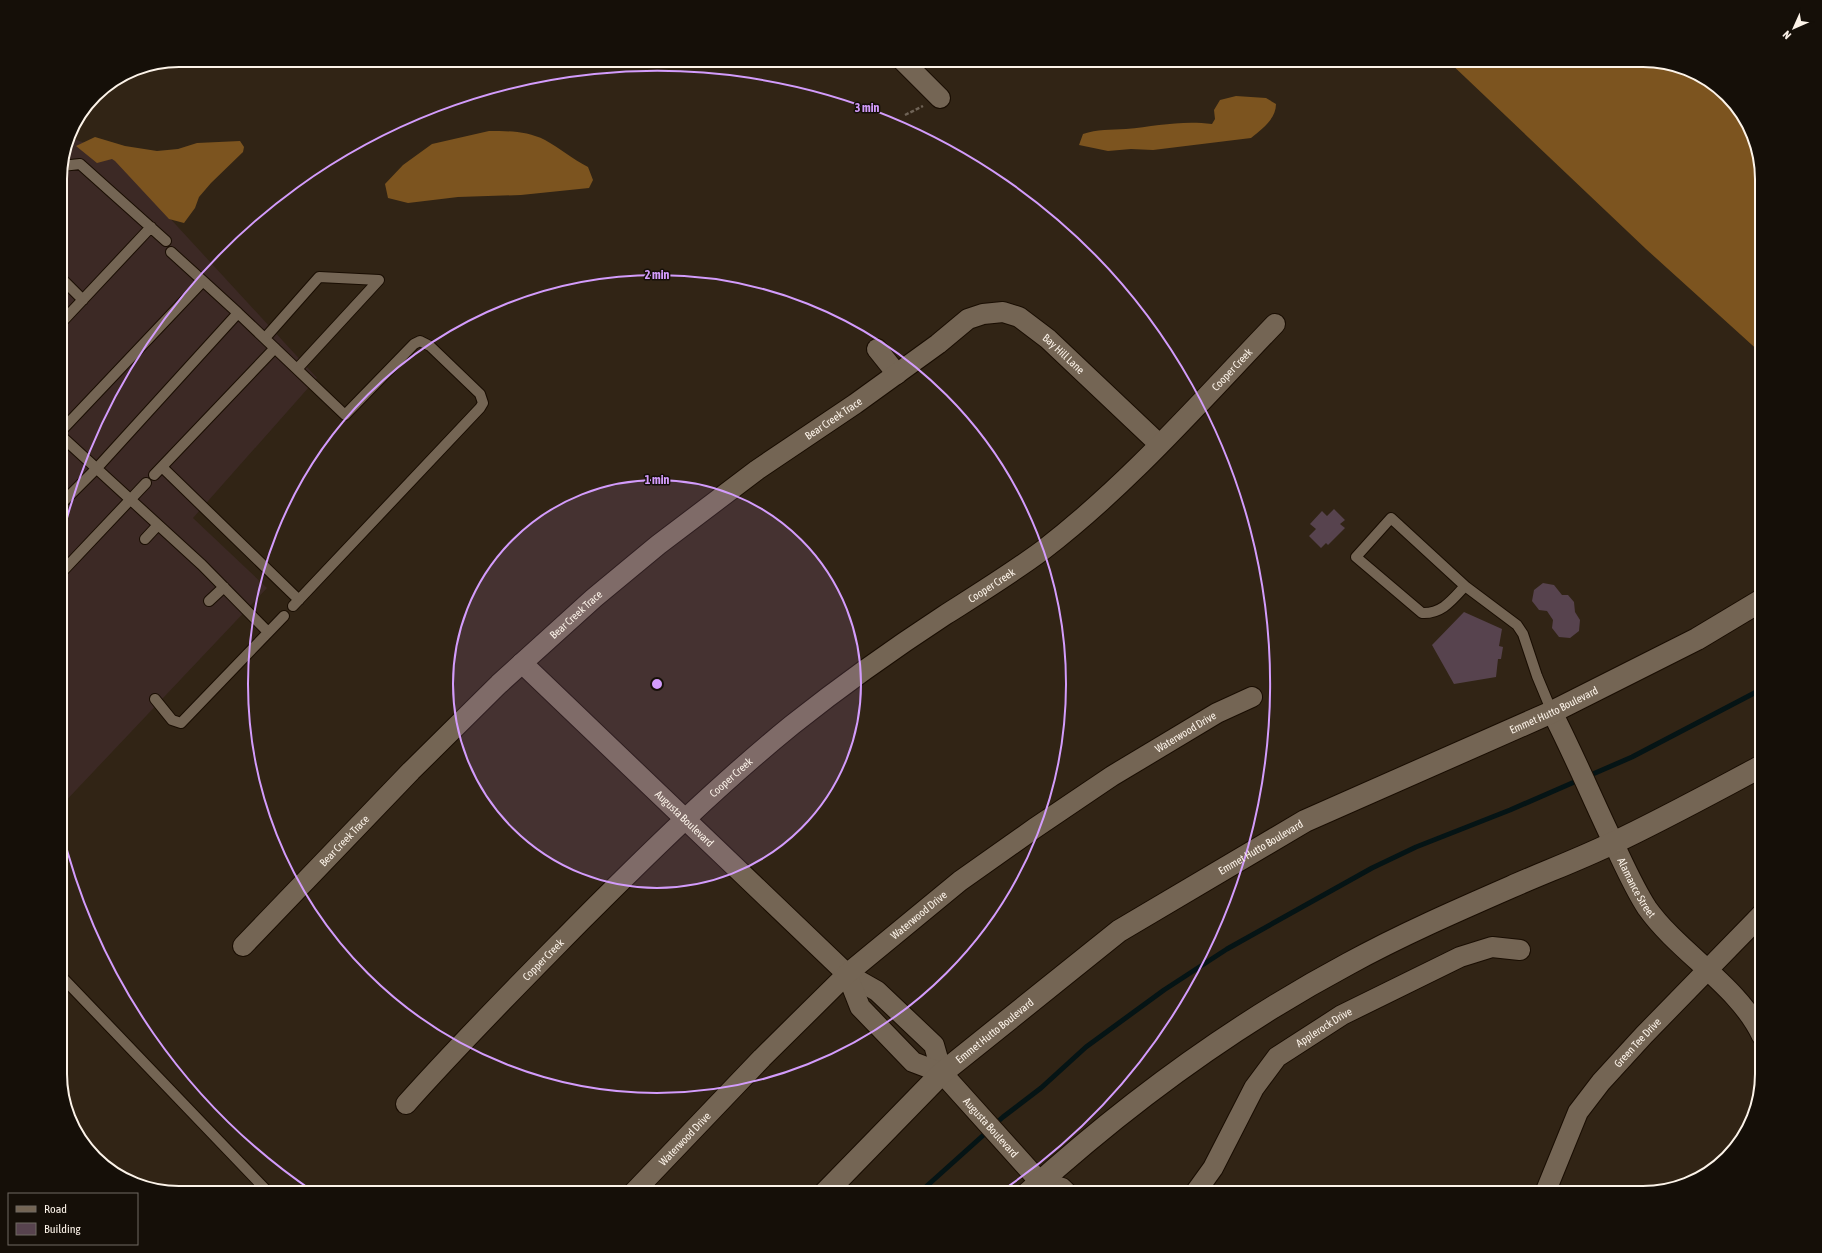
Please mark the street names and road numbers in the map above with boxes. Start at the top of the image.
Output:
street label: Bay Hill Lane [1041,331,1087,376]
street label: Cooper Creek [1209,346,1255,393]
street label: Bear Creek Trace [803,395,864,442]
street label: Cooper Creek [966,566,1017,605]
street label: Bear Creek Trace [547,588,604,641]
street label: Emmet Hutto Boulevard [1508,684,1600,736]
street label: Waterwood Drive [1153,709,1218,755]
street label: Cooper Creek [707,755,755,799]
street label: Augusta Boulevard [653,788,716,849]
street label: Bear Creek Trace [317,813,371,869]
street label: Emmet Hutto Boulevard [1216,818,1305,877]
street label: Alamance Street [1615,856,1658,920]
street label: Waterwood Drive [888,888,949,942]
street label: Copper Creek [520,936,566,983]
street label: Emmet Hutto Boulevard [953,996,1036,1066]
street label: Applerock Drive [1294,1005,1354,1049]
street label: Green Tee Drive [1612,1015,1663,1070]
street label: Augusta Boulevard [961,1095,1021,1160]
street label: Waterwood Drive [657,1110,713,1168]

